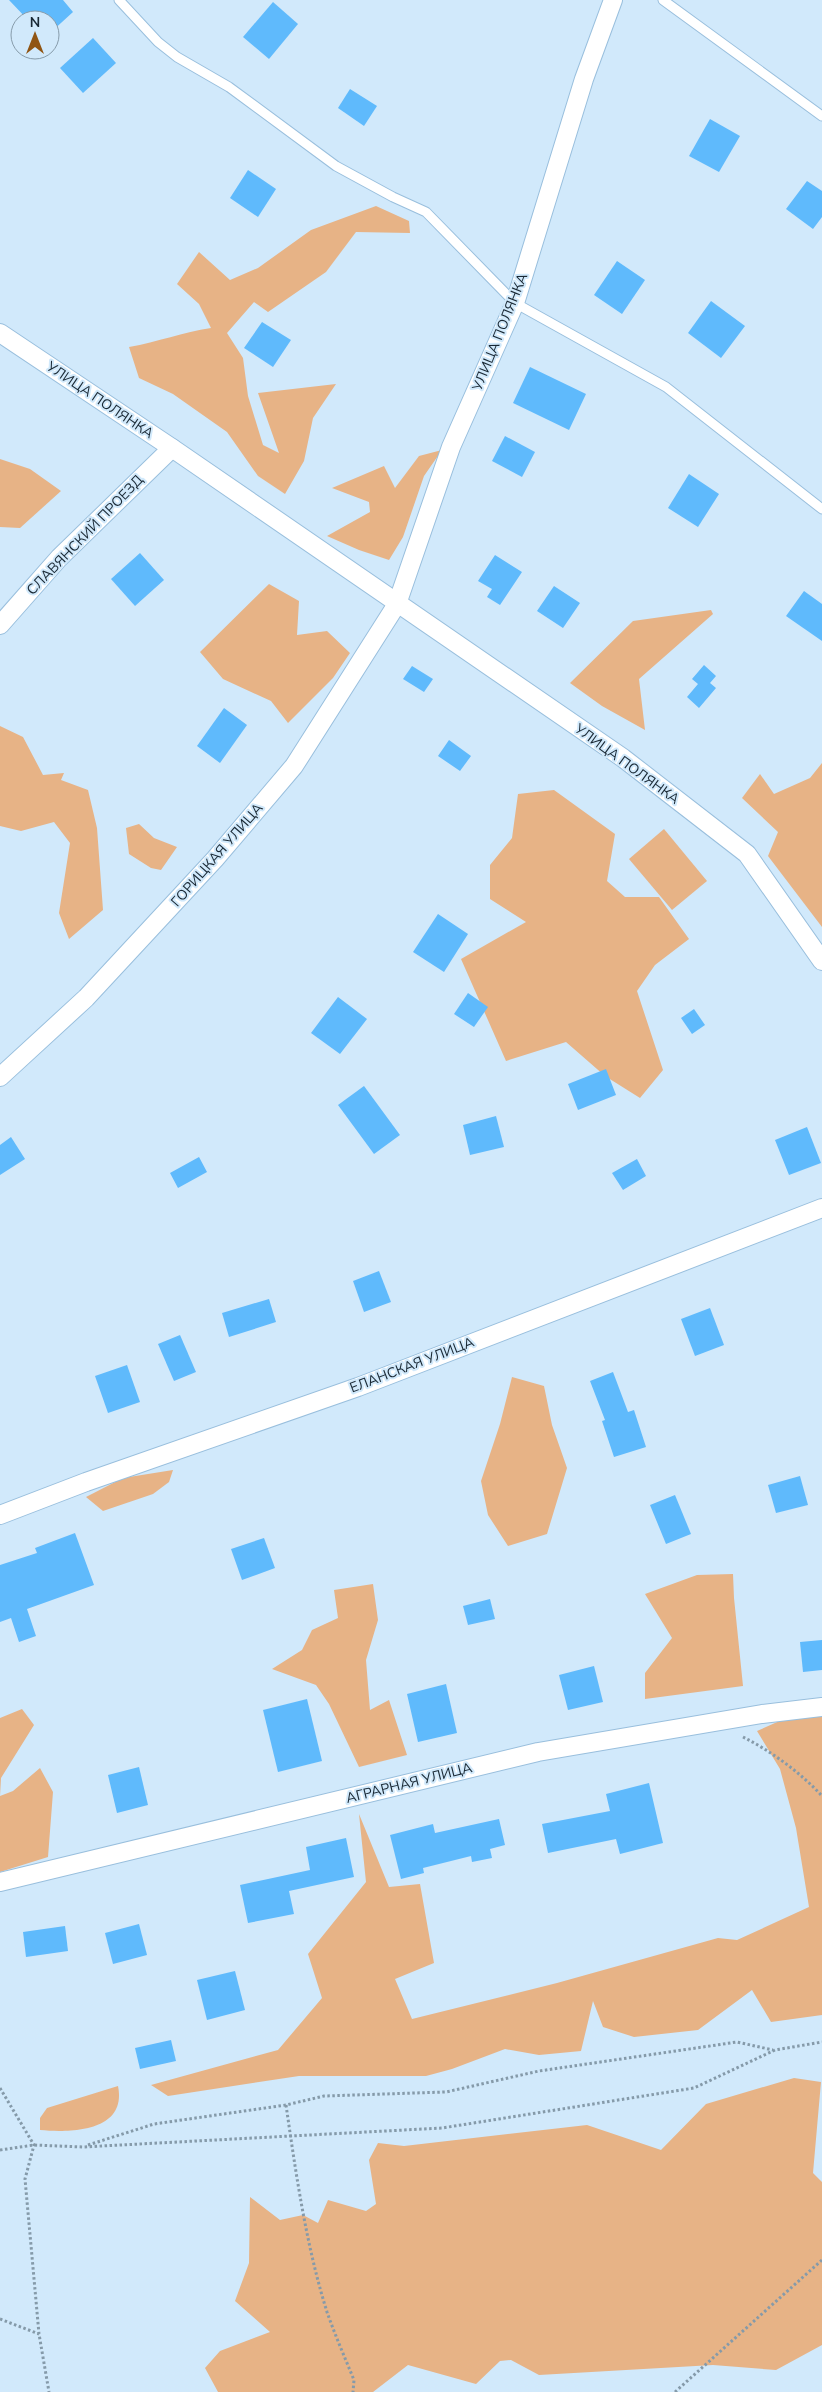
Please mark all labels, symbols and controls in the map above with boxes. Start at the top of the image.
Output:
north arrow [10,10,60,60]
text: N [30,13,40,32]
street label: УЛИЦА ПОЛЯНКА [467,270,532,395]
street label: УЛИЦА ПОЛЯНКА [42,357,157,443]
street label: СЛАВЯНСКИЙ ПРОЕЗД [22,471,148,599]
street label: УЛИЦА ПОЛЯНКА [570,719,683,809]
street label: ГОРИЦКАЯ УЛИЦА [167,799,267,911]
street label: ЕЛАНСКАЯ УЛИЦА [347,1333,477,1397]
street label: АГРАРНАЯ УЛИЦА [344,1758,474,1808]

